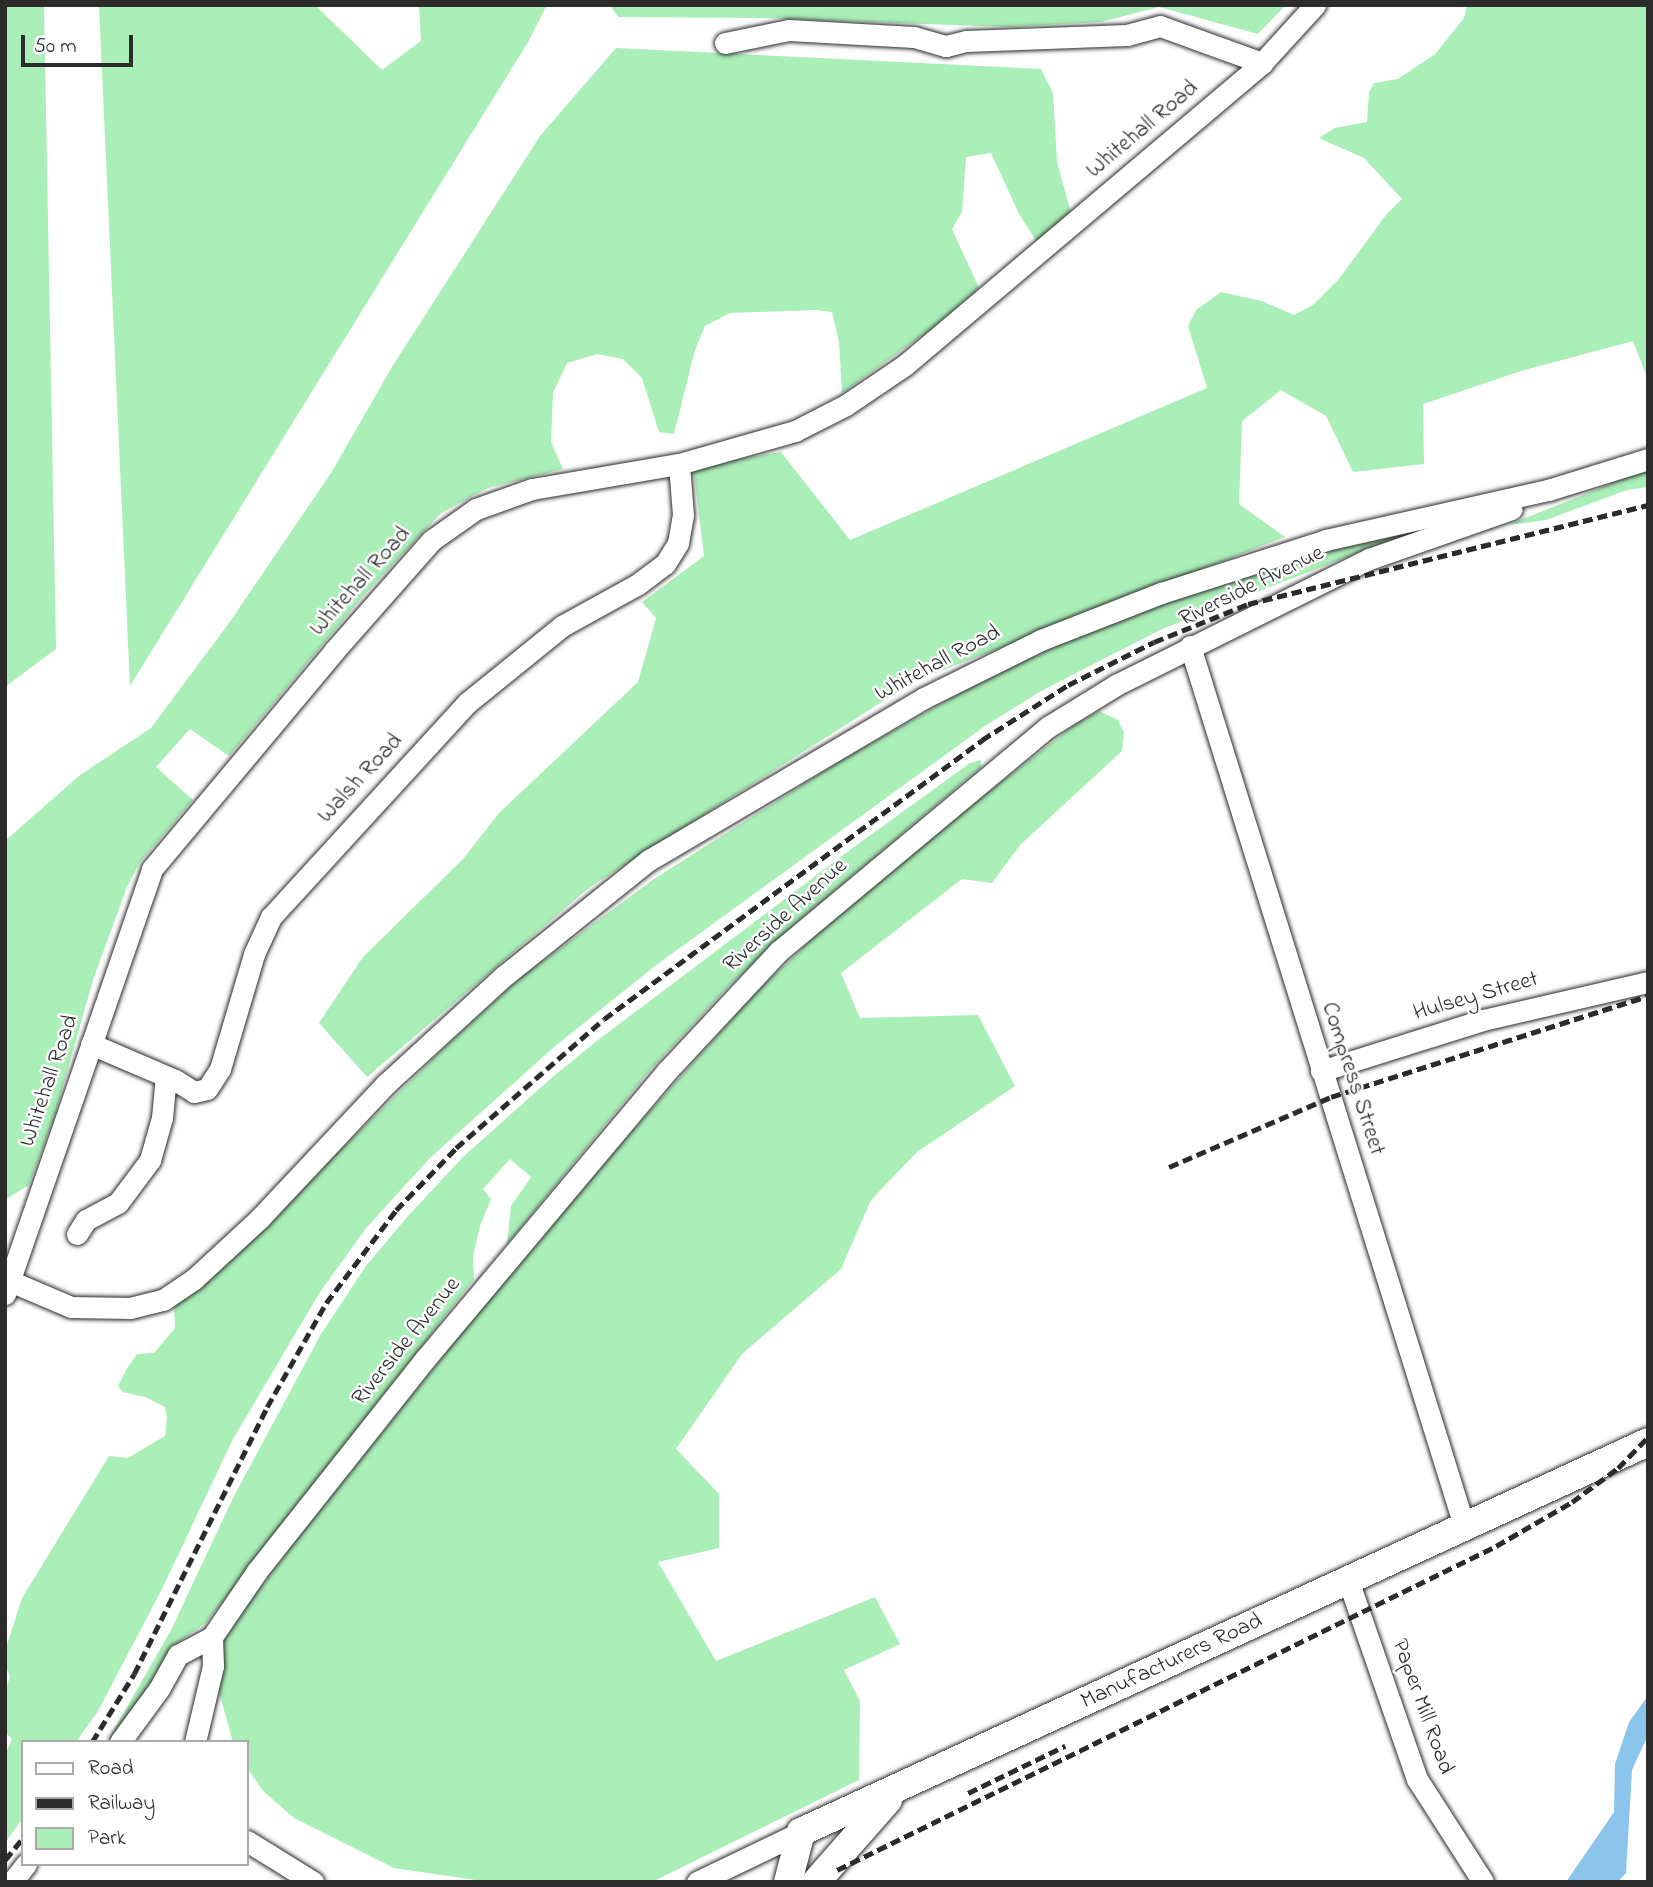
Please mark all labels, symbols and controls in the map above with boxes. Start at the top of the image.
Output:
scale bar [24,21,136,65]
text: 50 m [34,32,77,62]
street label: Whitehall Road [1081,75,1205,185]
street label: Whitehall Road [305,522,417,642]
street label: Riverside Avenue [1175,540,1329,634]
street label: Whitehall Road [871,619,1005,709]
street label: Walsh Road [313,728,409,830]
street label: Riverside Avenue [718,853,854,979]
street label: Hulsey Street [1410,966,1542,1028]
street label: Compress Street [1314,999,1390,1159]
street label: Whitehall Road [15,1011,85,1151]
street label: Riverside Avenue [347,1272,467,1412]
street label: Manufacturers Road [1077,1608,1267,1716]
street label: Paper Mill Road [1385,1636,1459,1778]
legend [21,1740,248,1866]
text: Road [88,1754,134,1784]
text: Railway [88,1789,155,1819]
text: Park [88,1824,126,1854]

